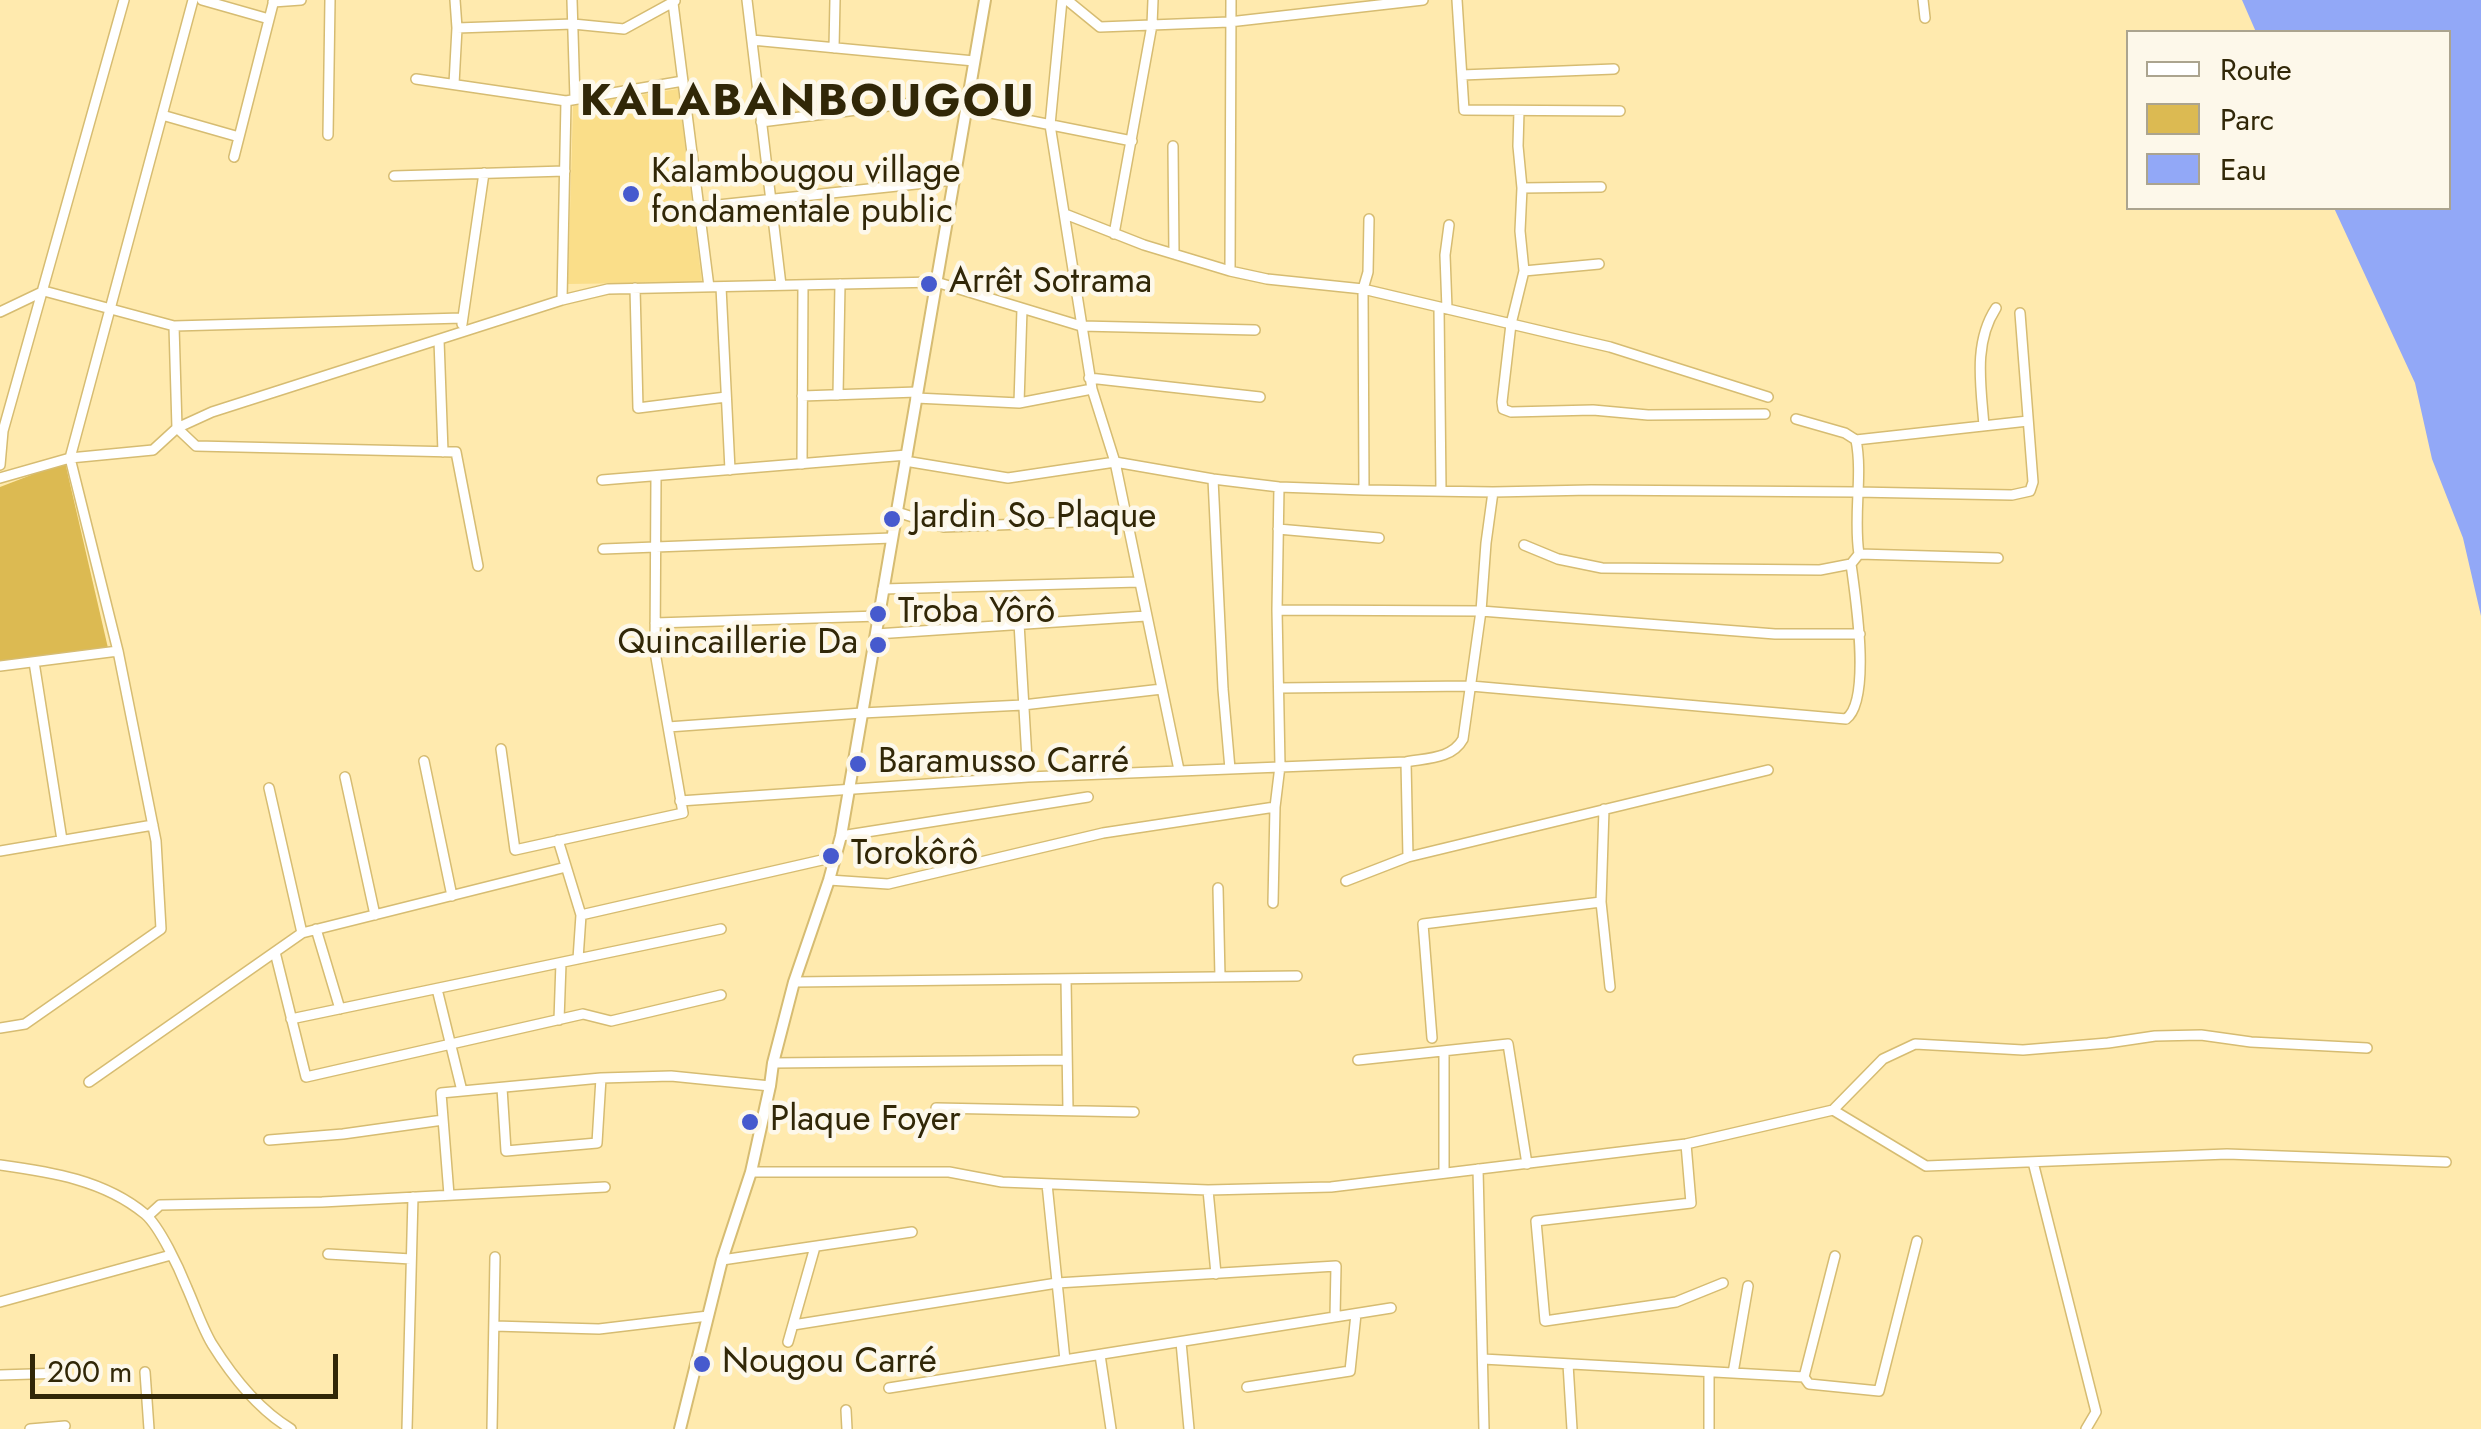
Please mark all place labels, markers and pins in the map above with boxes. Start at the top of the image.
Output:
place label: Kalambougou village fondamentale public [651,153,961,235]
marker: Kalambougou village fondamentale public [620,183,642,205]
place label: Arrêt Sotrama [949,263,1152,305]
marker: Arrêt Sotrama [918,273,940,295]
place label: Jardin So Plaque [912,498,1156,540]
marker: Jardin So Plaque [881,508,903,530]
place label: Troba Yôrô [898,593,1055,635]
marker: Troba Yôrô [867,603,889,625]
place label: Quincaillerie Da [617,624,858,666]
marker: Quincaillerie Da [867,634,889,656]
place label: Baramusso Carré [878,743,1129,785]
marker: Baramusso Carré [847,753,869,775]
place label: Torokôrô [851,835,978,877]
marker: Torokôrô [820,845,842,867]
place label: Plaque Foyer [770,1101,961,1143]
marker: Plaque Foyer [739,1111,761,1133]
place label: Nougou Carré [722,1343,937,1385]
marker: Nougou Carré [691,1353,713,1375]

